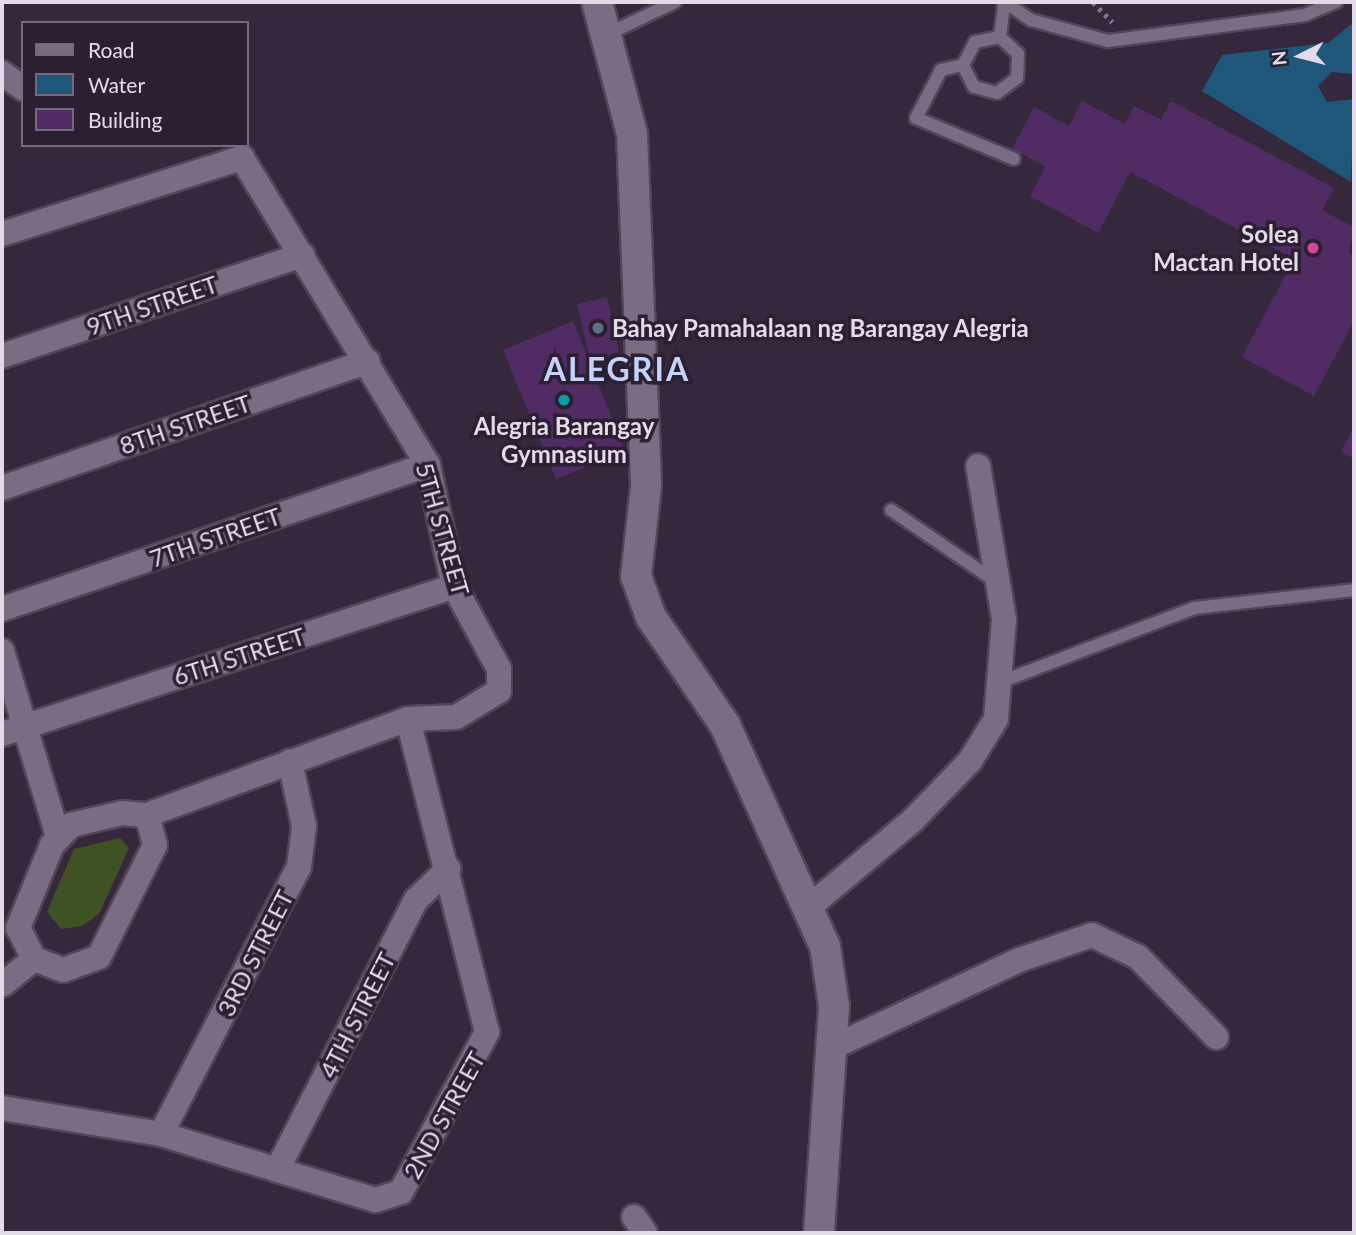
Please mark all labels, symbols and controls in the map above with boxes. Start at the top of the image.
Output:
legend [21,21,248,147]
north arrow [1265,21,1335,91]
text: Road [88,37,135,62]
text: N [1266,50,1291,67]
text: Water [88,72,145,97]
text: Building [88,107,163,132]
place label: Solea Mactan Hotel [1153,220,1299,276]
marker: Solea Mactan Hotel [1305,240,1321,256]
street label: 9TH STREET [83,269,221,341]
place label: Bahay Pamahalaan ng Barangay Alegria [612,314,1031,342]
marker: Bahay Pamahalaan ng Barangay Alegria [590,320,606,336]
district label: ALEGRIA [545,350,689,388]
street label: 8TH STREET [116,388,254,460]
marker: Alegria Barangay Gymnasium [556,392,572,408]
place label: Alegria Barangay Gymnasium [474,412,654,468]
street label: 5TH STREET [410,459,476,599]
street label: 7TH STREET [146,501,284,573]
street label: 6TH STREET [170,621,308,691]
street label: 3RD STREET [211,885,299,1021]
street label: 4TH STREET [313,948,401,1082]
street label: 2ND STREET [397,1046,491,1184]

